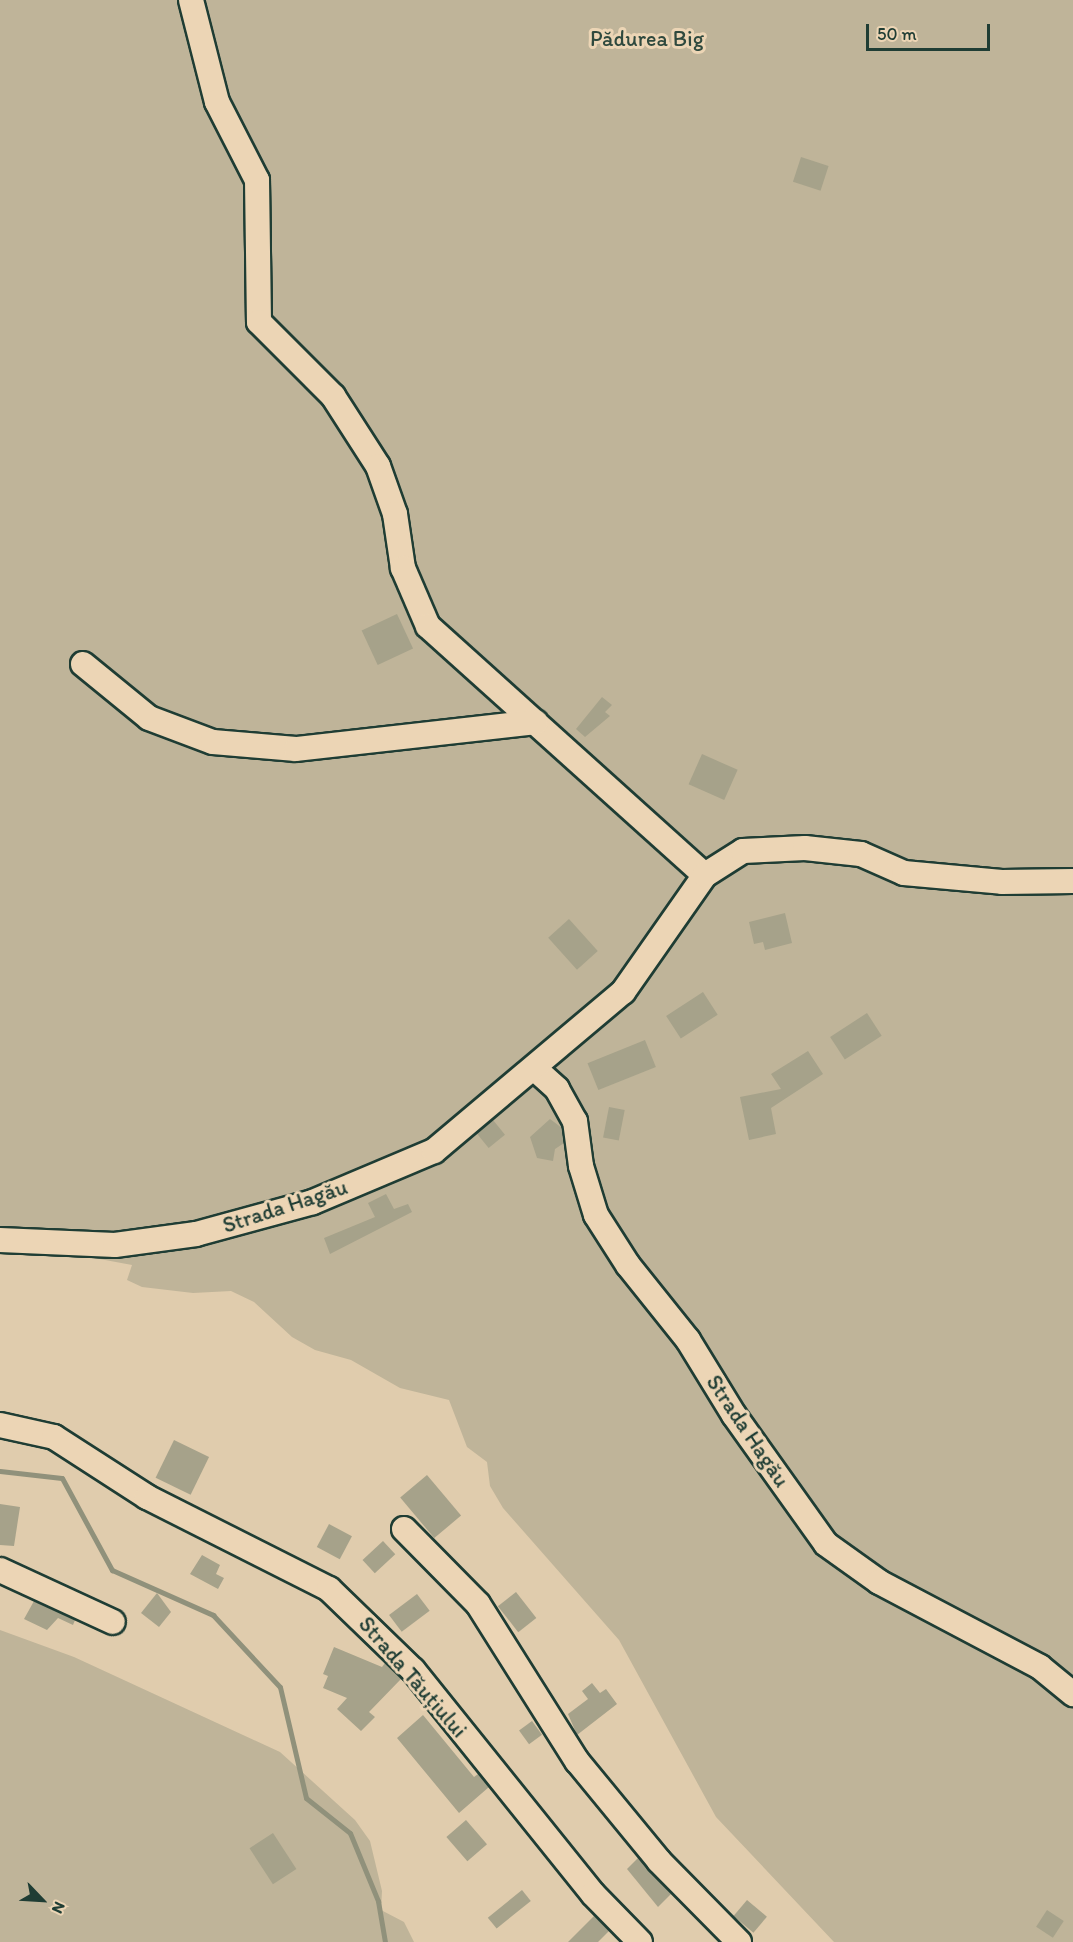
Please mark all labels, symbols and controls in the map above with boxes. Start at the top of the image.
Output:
scale bar [869,12,994,50]
text: 50 m [877,23,917,45]
park label: Pădurea Big [590,26,704,52]
street label: Strada Hagău [219,1173,351,1239]
street label: Strada Hagău [701,1370,795,1492]
street label: Strada Tăuțiului [353,1611,473,1743]
north arrow [12,1870,72,1930]
text: N [48,1899,70,1917]

